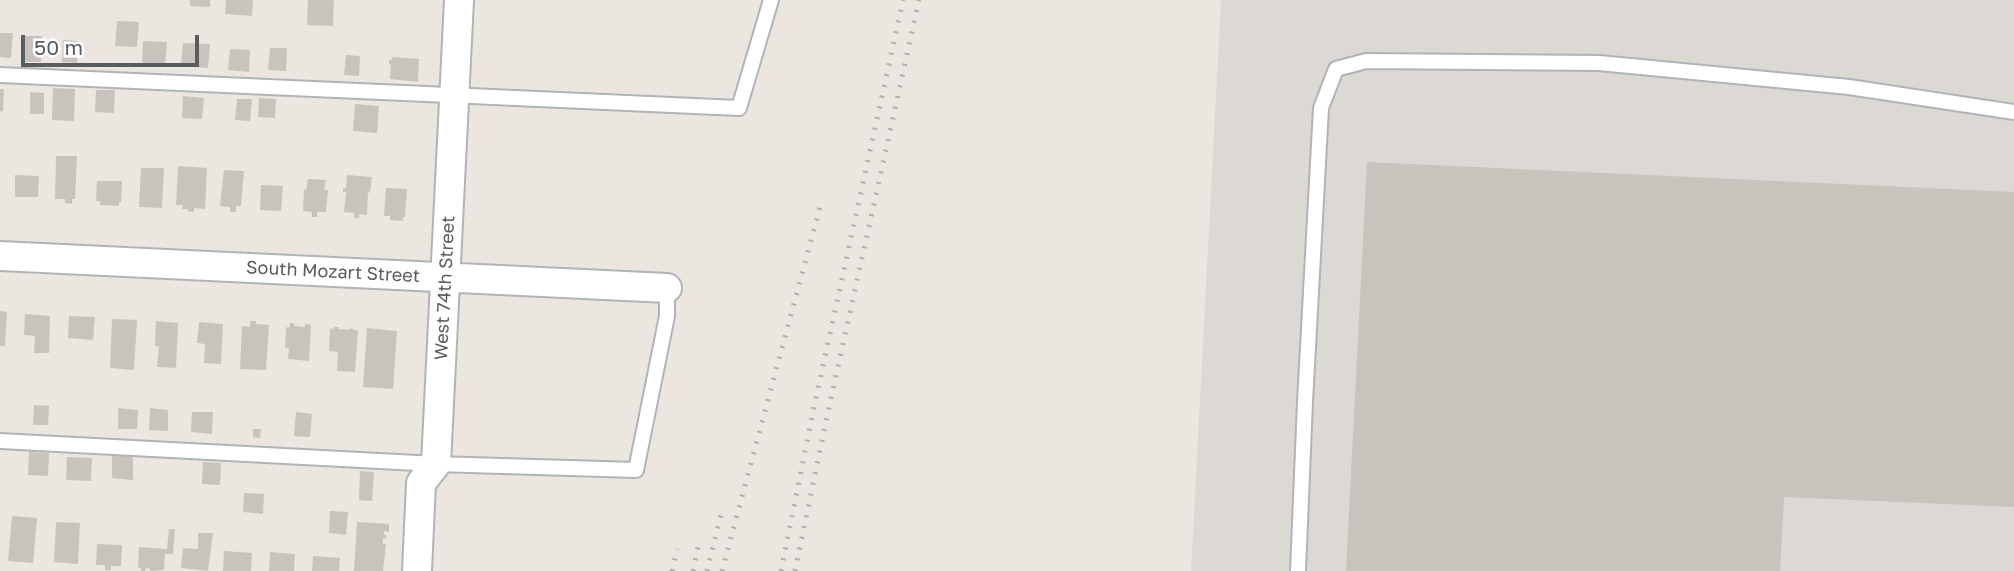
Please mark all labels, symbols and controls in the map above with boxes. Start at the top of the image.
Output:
scale bar [24,21,203,65]
text: 50 m [34,34,83,60]
street label: West 74th Street [430,215,460,361]
street label: South Mozart Street [246,257,420,287]

